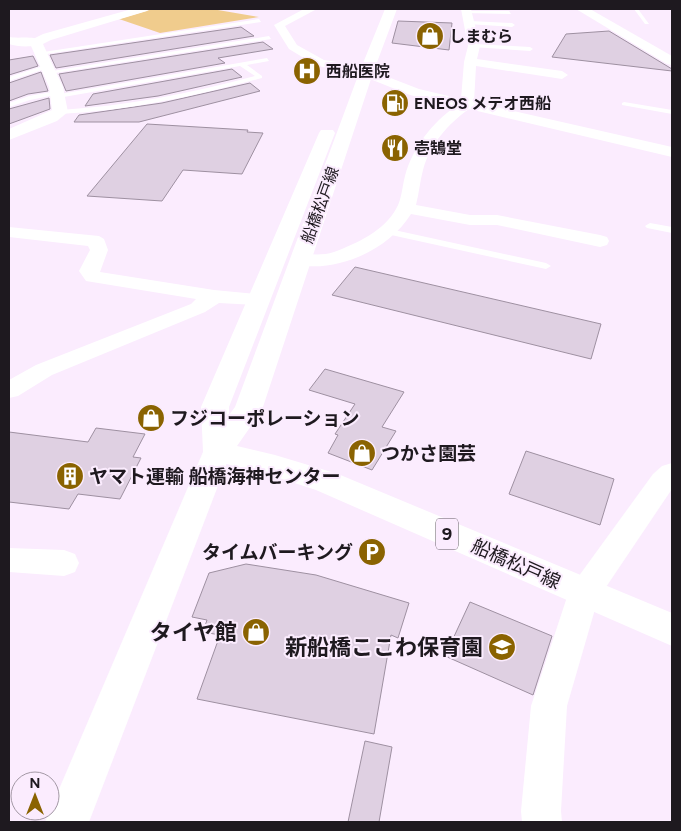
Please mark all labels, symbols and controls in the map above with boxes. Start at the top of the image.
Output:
shop icon: しまむら [415,21,445,51]
place label: しまむら [449,27,513,46]
hospital icon: 西船医院 [292,56,322,86]
place label: 西船医院 [326,62,390,81]
fuel station icon: ENEOS メテオ西船 [380,88,410,118]
place label: ENEOS メテオ西船 [414,94,551,113]
restaurant icon: 壱鵠堂 [380,133,410,163]
place label: 壱鵠堂 [414,139,462,158]
street label: 船橋松戸線 [297,164,343,246]
shop icon: フジコーポレーション [136,403,166,433]
place label: フジコーポレーション [170,407,360,430]
shop icon: つかさ園芸 [347,438,377,468]
place label: つかさ園芸 [381,442,476,465]
building icon: ヤマト運輸 船橋海神センター [55,461,85,491]
place label: ヤマト運輸 船橋海神センター [89,465,341,488]
road number: 9 [436,518,458,550]
street label: 船橋松戸線 [468,534,564,594]
parking icon: タイムバーキング [357,537,387,567]
place label: タイムバーキング [202,541,353,564]
shop icon: タイヤ館 [241,617,271,647]
place label: タイヤ館 [150,619,237,646]
school or university icon: 新船橋ここわ保育園 [487,632,517,662]
place label: 新船橋ここわ保育園 [285,634,483,661]
north arrow [10,771,60,821]
text: N [30,775,40,792]

